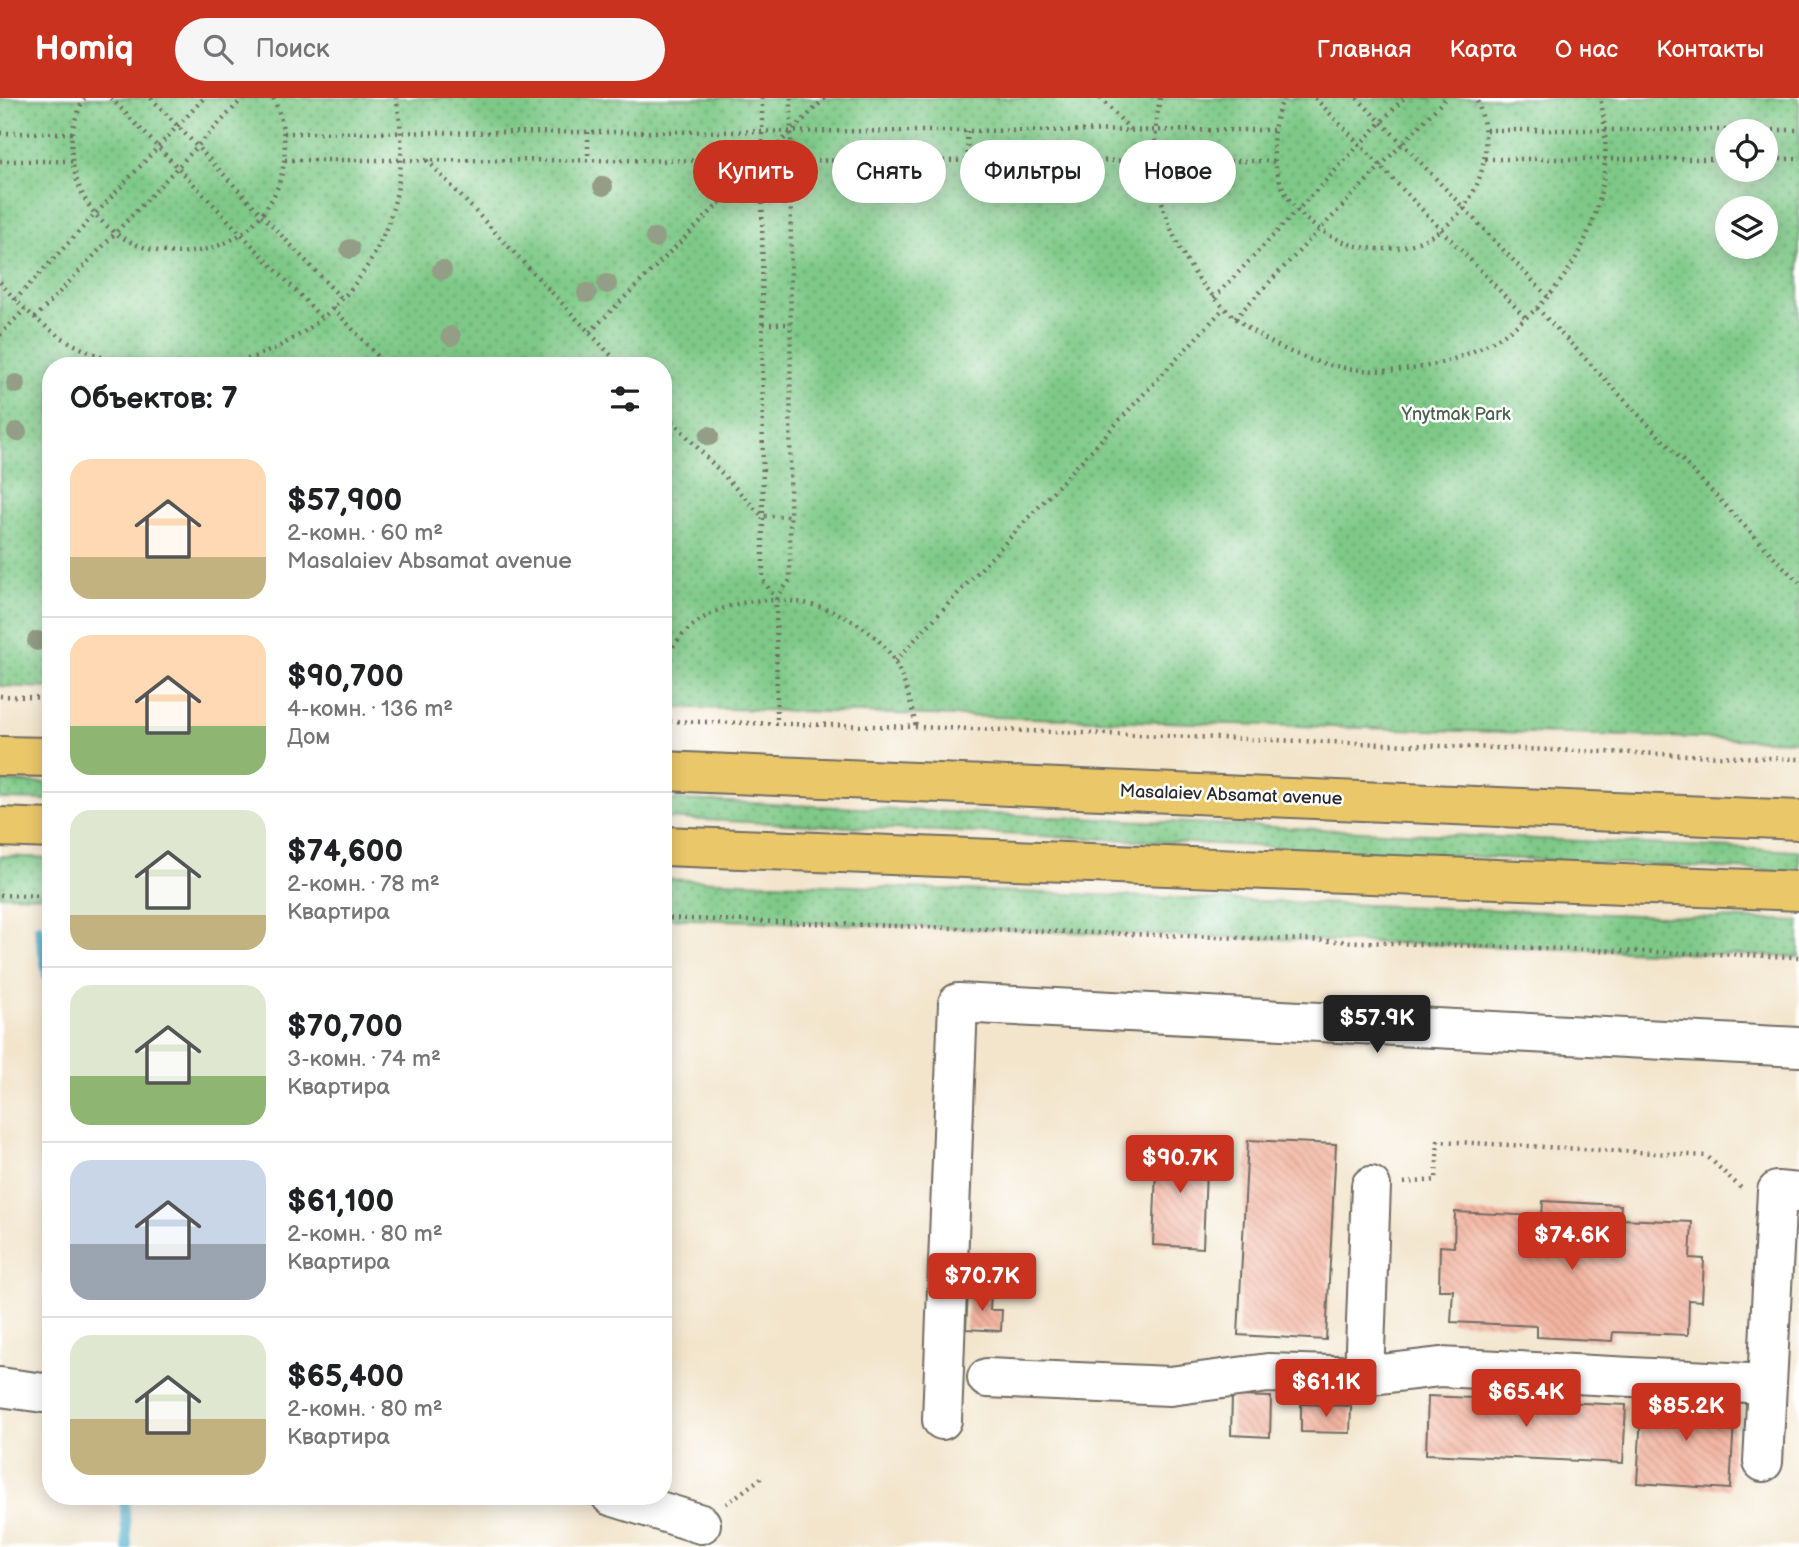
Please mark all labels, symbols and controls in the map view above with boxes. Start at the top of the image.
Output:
search box [175,18,665,81]
text: Homiq [35,29,133,69]
icon: search [199,30,237,68]
text: Поиск [255,34,330,65]
text: Главная [1317,35,1411,64]
text: Карта [1449,35,1517,64]
text: О нас [1555,35,1618,64]
text: Контакты [1656,35,1764,64]
map controls [1715,119,1778,259]
button: locate [1715,119,1778,182]
chip: Купить [693,140,818,203]
chip: Снять [832,140,946,203]
chip: Фильтры [960,140,1105,203]
chip: Новое [1119,140,1236,203]
button: layers [1715,196,1778,259]
icon: filters [606,380,644,418]
text: Объектов: 7 [70,381,238,417]
park label: Ynytmak Park [1400,404,1511,425]
text: $57,900 [287,483,402,519]
icon: home [126,487,210,571]
text: 2-комн. · 60 m² [287,519,443,547]
text: Masalaiev Absamat avenue [287,547,572,575]
text: $90,700 [287,659,404,695]
icon: home [126,663,210,747]
text: 4-комн. · 136 m² [287,695,453,723]
text: Дом [287,723,330,751]
street label: Masalaiev Absamat avenue [1119,781,1343,809]
text: $74,600 [287,834,403,870]
icon: home [126,838,210,922]
text: 2-комн. · 78 m² [287,870,440,898]
text: Квартира [287,898,390,926]
pin: $57.9K [1320,996,1434,1055]
text: $57.9K [1339,1004,1415,1032]
text: $70,700 [287,1009,403,1045]
icon: home [126,1013,210,1097]
text: 3-комн. · 74 m² [287,1045,441,1073]
text: Квартира [287,1073,390,1101]
pin: $90.7K [1123,1136,1237,1195]
text: $90.7K [1142,1144,1218,1172]
text: $61,100 [287,1184,394,1220]
icon: home [126,1188,210,1272]
pin: $74.6K [1515,1212,1629,1272]
text: 2-комн. · 80 m² [287,1220,443,1248]
text: $74.6K [1534,1221,1610,1249]
text: Квартира [287,1248,390,1276]
pin: $70.7K [925,1254,1039,1313]
text: $70.7K [944,1262,1020,1290]
text: $65,400 [287,1359,404,1395]
pin: $61.1K [1269,1360,1383,1419]
icon: home [126,1363,210,1447]
text: $61.1K [1291,1368,1361,1396]
pin: $65.4K [1469,1370,1583,1429]
text: $65.4K [1488,1378,1564,1406]
pin: $85.2K [1629,1384,1743,1443]
text: $85.2K [1648,1392,1724,1420]
text: 2-комн. · 80 m² [287,1395,443,1423]
text: Квартира [287,1423,390,1451]

